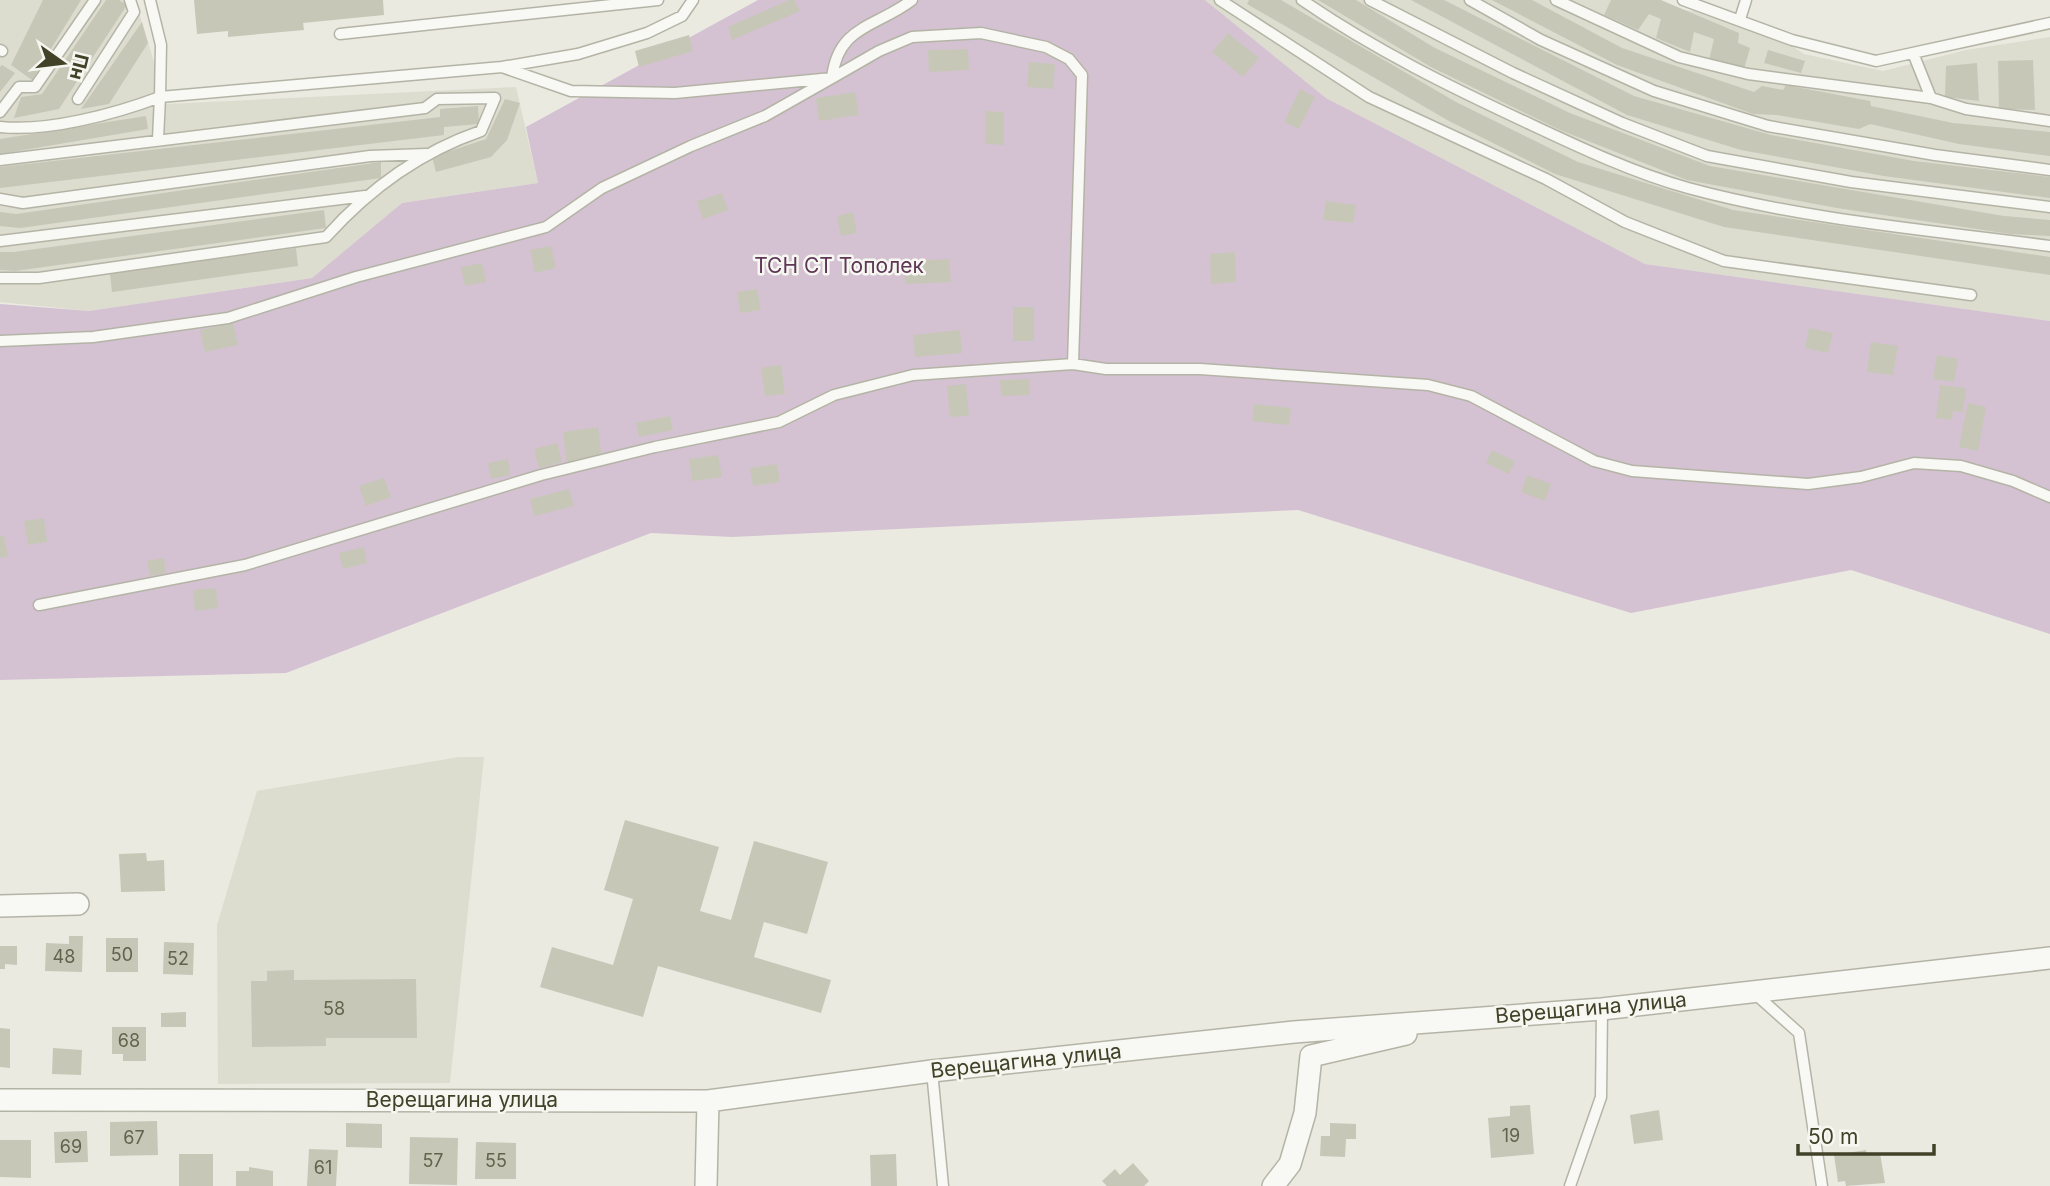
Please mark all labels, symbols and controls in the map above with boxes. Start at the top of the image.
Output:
north arrow [28,28,98,98]
text: Пн [65,52,93,82]
park label: ТСН СТ Тополек [754,253,924,278]
house number: 50 [111,944,133,965]
house number: 48 [53,946,75,967]
house number: 52 [167,948,189,969]
street label: Верещагина улица [1494,987,1688,1028]
house number: 58 [323,998,345,1019]
house number: 68 [118,1030,140,1051]
street label: Верещагина улица [929,1038,1123,1083]
street label: Верещагина улица [366,1087,558,1112]
scale bar [1798,1112,1934,1156]
text: 50 m [1808,1124,1858,1149]
house number: 19 [1502,1125,1520,1146]
house number: 67 [123,1127,145,1148]
house number: 69 [60,1136,82,1157]
house number: 57 [422,1150,444,1171]
house number: 55 [485,1150,507,1171]
house number: 61 [314,1157,332,1178]

